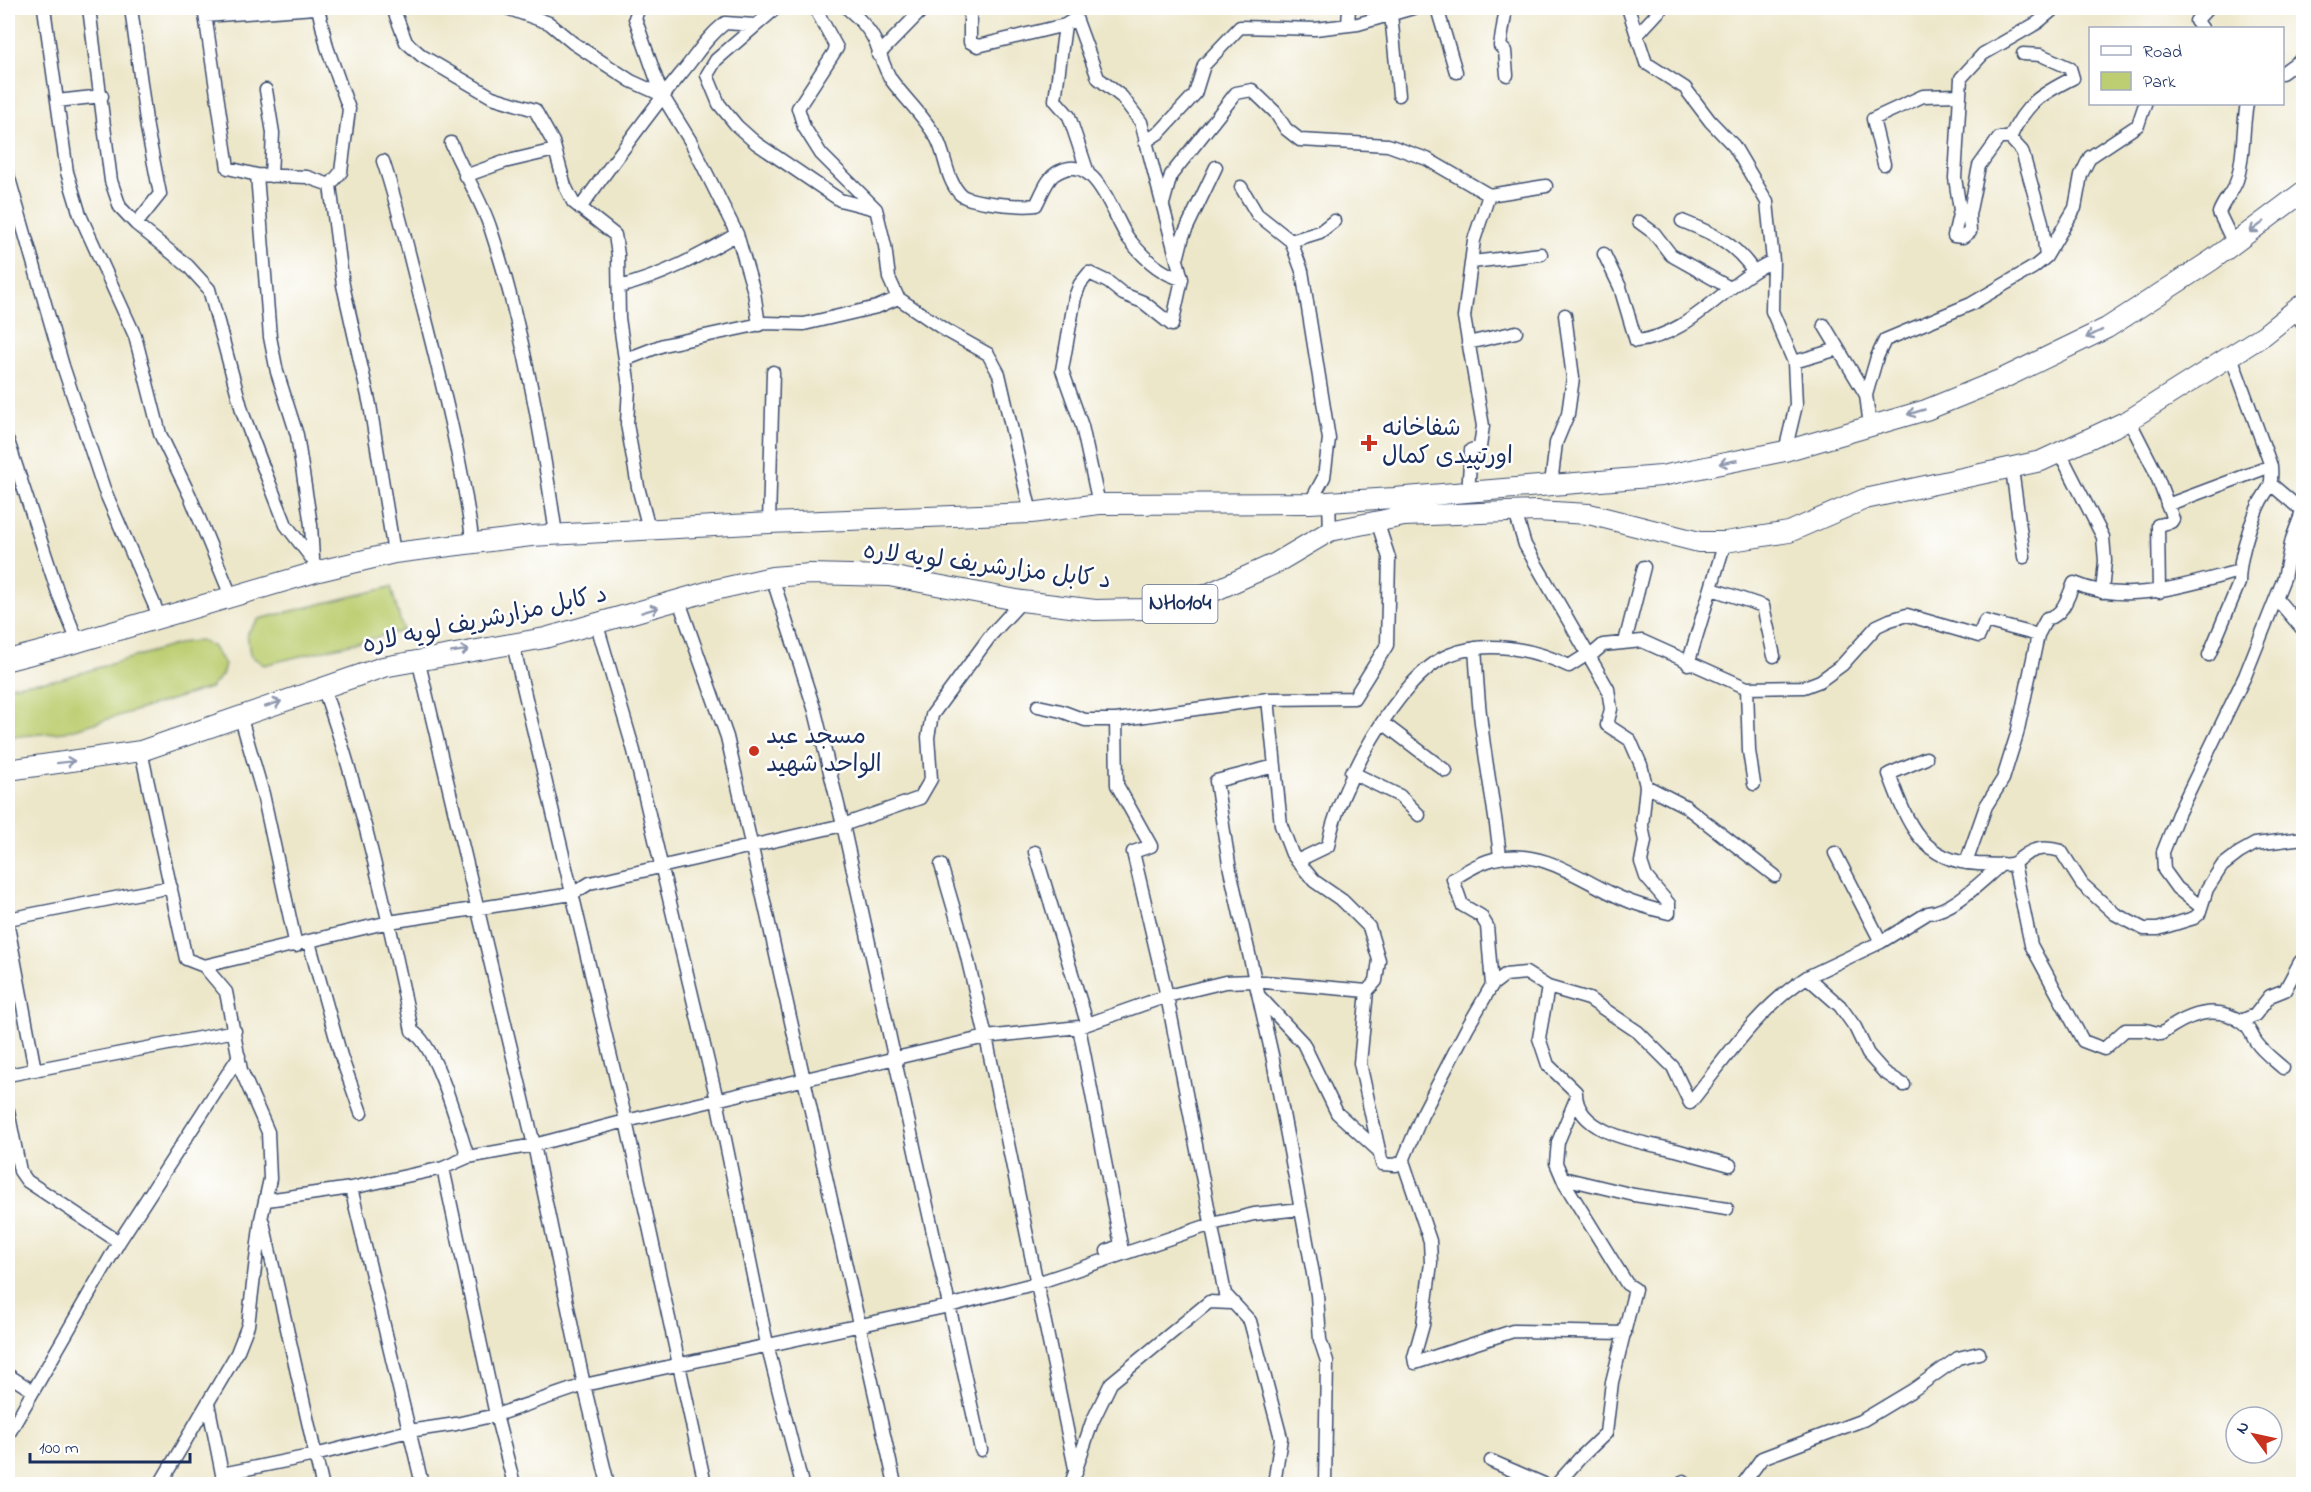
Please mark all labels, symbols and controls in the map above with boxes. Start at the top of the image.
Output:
legend [2089,27,2284,105]
text: Road [2143,40,2182,66]
text: Park [2143,70,2176,96]
one-way arrow [2249,220,2265,233]
one-way arrow [2086,329,2104,340]
one-way arrow [1907,407,1926,419]
place label: شفاخانه اورتپیدی کمال [1382,412,1513,475]
marker: شفاخانه اورتپیدی کمال [1360,434,1378,452]
one-way arrow [1718,457,1738,468]
street label: د کابل مزارشریف لویه لاره [861,534,1113,600]
street label: د کابل مزارشریف لویه لاره [359,578,611,664]
road number: NH0104 [1142,585,1218,623]
one-way arrow [640,604,659,615]
one-way arrow [449,646,469,657]
one-way arrow [263,698,282,709]
place label: مسجد عبد الواحد شهید [766,720,882,783]
marker: مسجد عبد الواحد شهید [747,744,761,758]
one-way arrow [55,757,75,768]
north arrow [2224,1405,2284,1465]
text: N [2230,1417,2256,1439]
scale bar [30,1426,190,1464]
text: 100 m [39,1436,79,1462]

